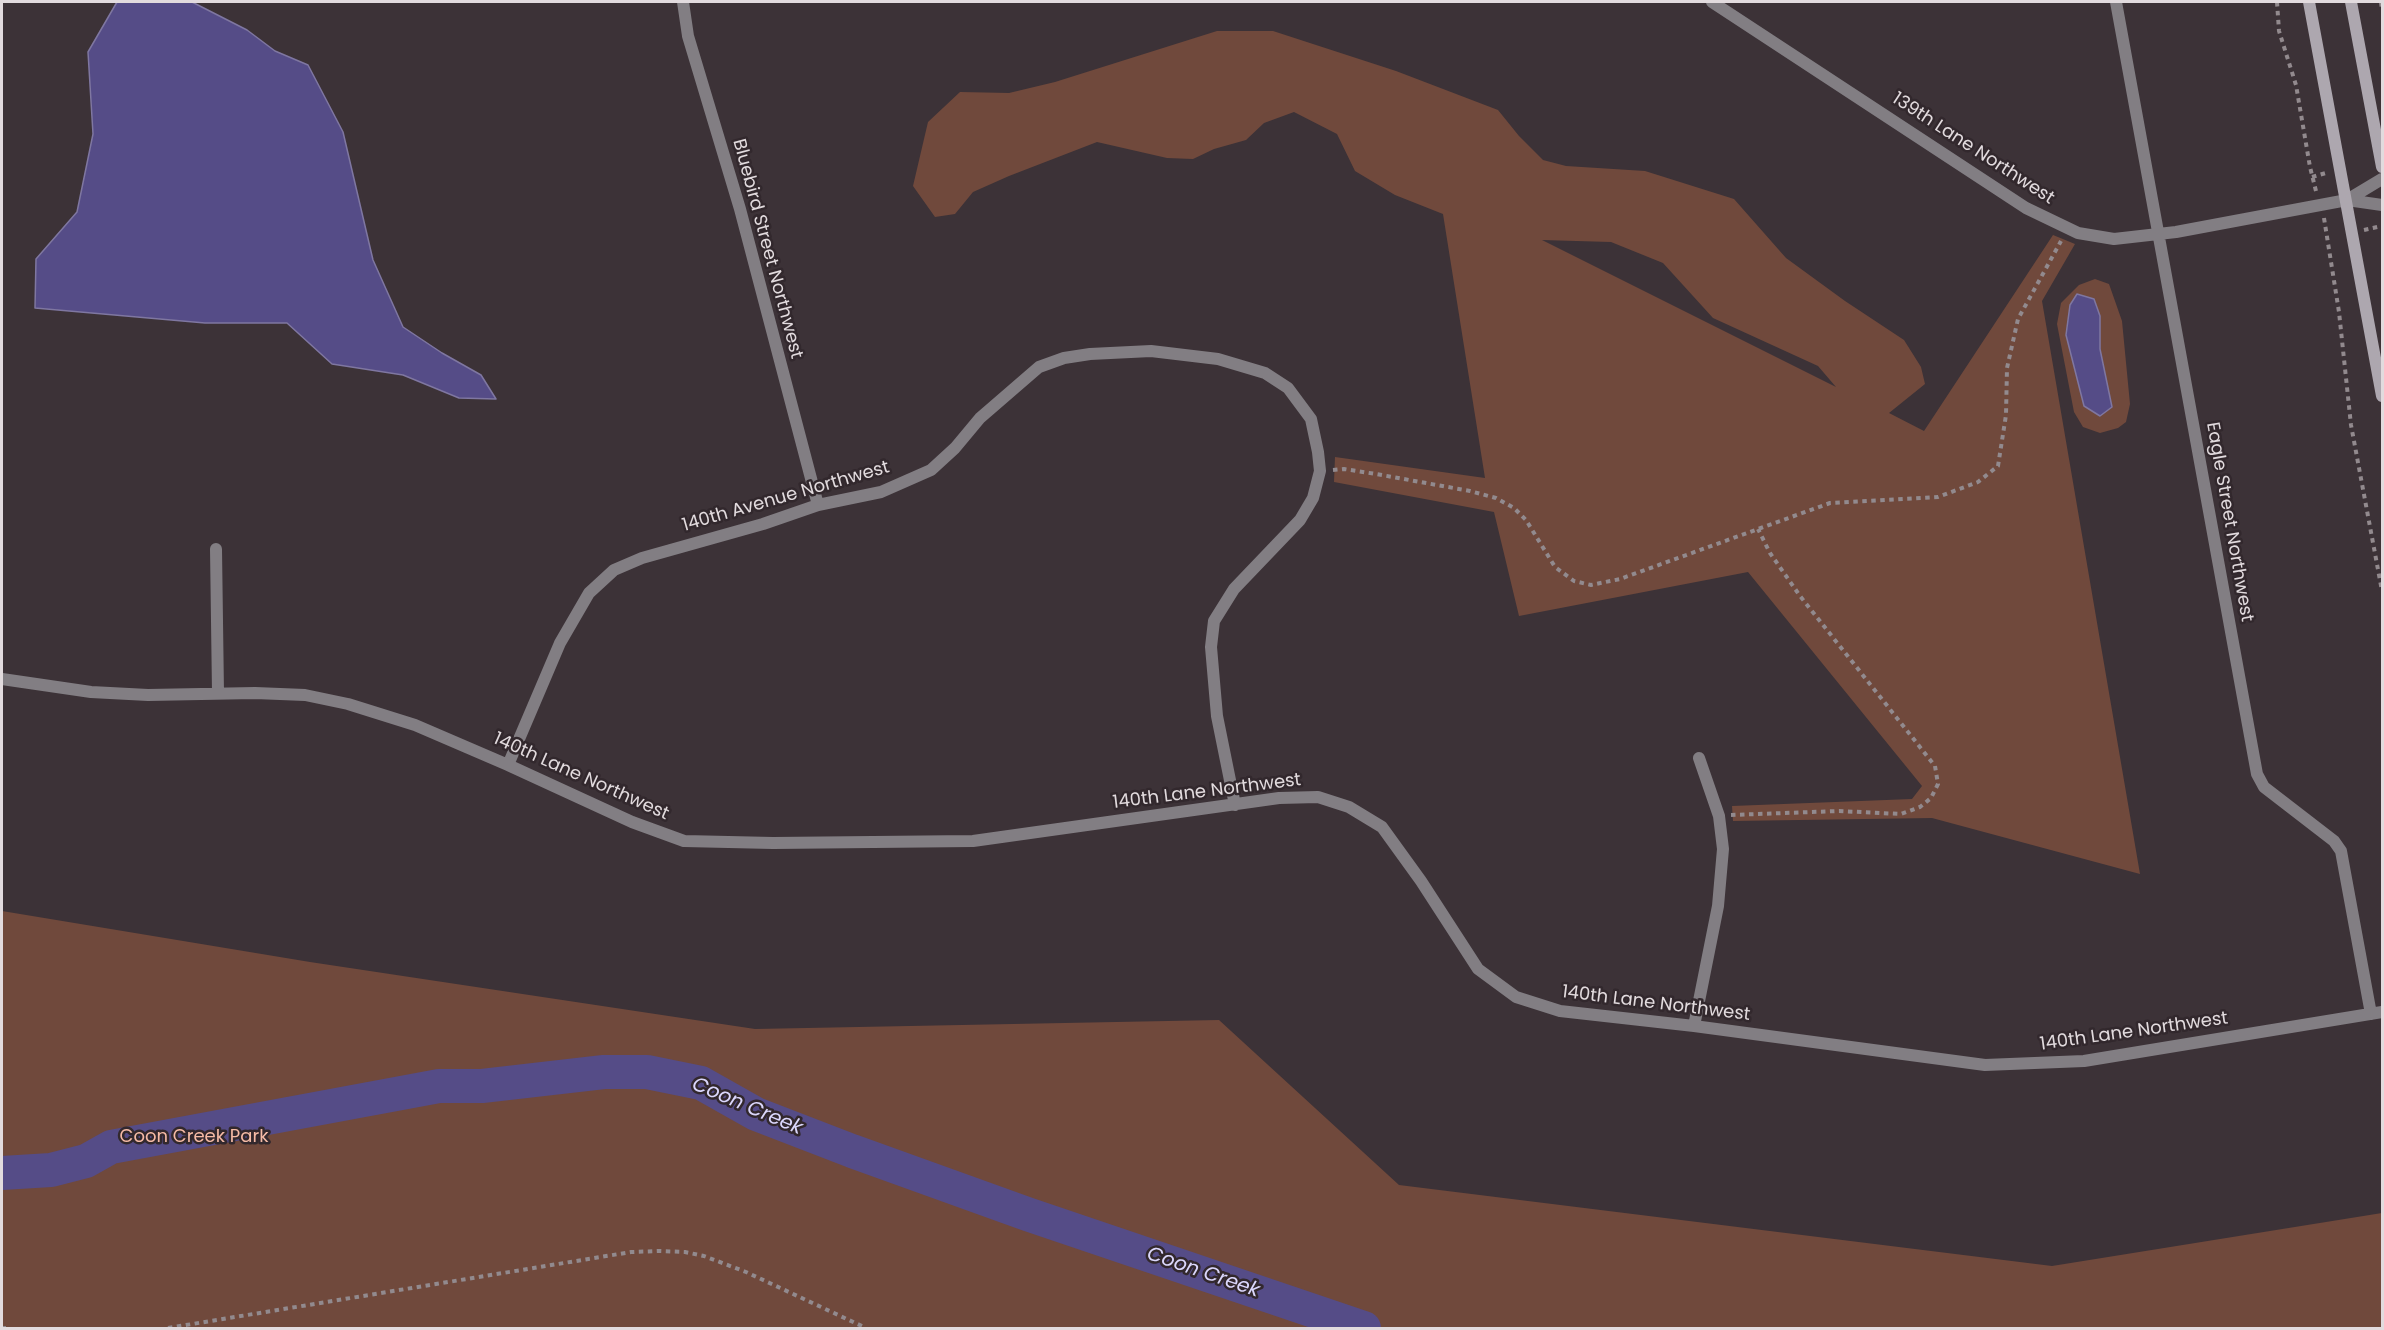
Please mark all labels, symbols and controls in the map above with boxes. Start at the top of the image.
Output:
street label: 139th Lane Northwest [1888,89,2058,209]
street label: Bluebird Street Northwest [727,137,807,361]
street label: Eagle Street Northwest [2201,421,2257,623]
street label: 140th Avenue Northwest [680,457,892,537]
street label: 140th Lane Northwest [490,729,672,825]
street label: 140th Lane Northwest [1112,770,1302,814]
street label: 140th Lane Northwest [1561,982,1751,1026]
street label: 140th Lane Northwest [2039,1008,2229,1056]
water label: Coon Creek [688,1073,806,1141]
park label: Coon Creek Park [120,1126,268,1148]
water label: Coon Creek [1143,1242,1263,1304]

